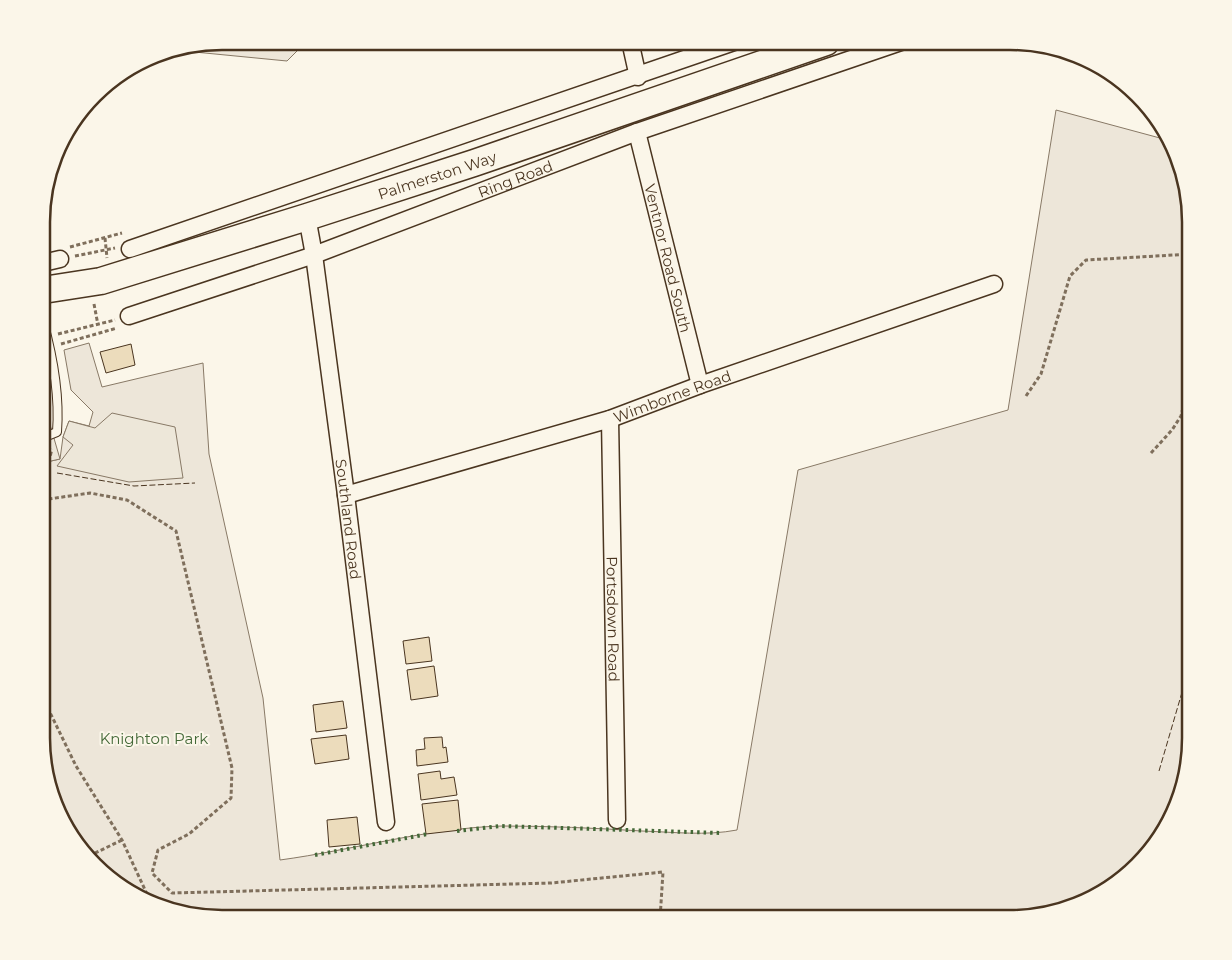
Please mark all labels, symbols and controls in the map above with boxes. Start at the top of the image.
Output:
street label: Palmerston Way [375,146,500,203]
street label: Ring Road [475,156,555,201]
street label: Ventnor Road South [641,182,696,334]
street label: Wimborne Road [611,366,734,426]
street label: Southland Road [332,458,366,580]
street label: Portsdown Road [603,556,624,682]
park label: Knighton Park [100,729,208,748]

